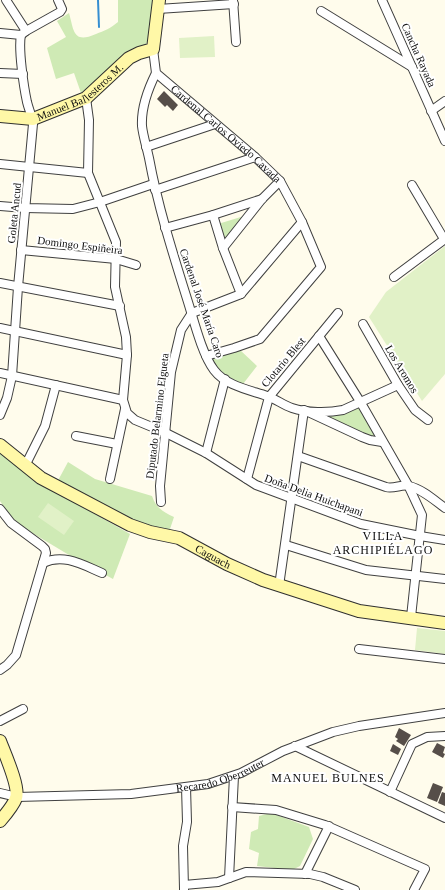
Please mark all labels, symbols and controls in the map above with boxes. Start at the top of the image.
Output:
street label: Cancha Rayada [400,21,439,89]
street label: Manuel Ballesteros M. [35,61,126,123]
street label: Cardenal Carlos Oviedo Cavada [169,82,284,185]
street label: Goleta Ancud [5,182,23,244]
street label: Domingo Espiñeira [37,234,123,256]
street label: Cardenal José María Caro [178,247,226,360]
street label: Clotario Blest [259,335,307,389]
street label: Los Aromos [383,343,421,395]
street label: Diputado Belarmino Elgueta [143,352,171,479]
street label: Doña Delia Huichapani [263,472,365,518]
district label: VILLA ARCHIPIÉLAGO [333,529,433,557]
street label: Caguach [193,542,233,571]
street label: Recaredo Oberreuter [175,756,266,794]
district label: MANUEL BULNES [271,771,385,785]

